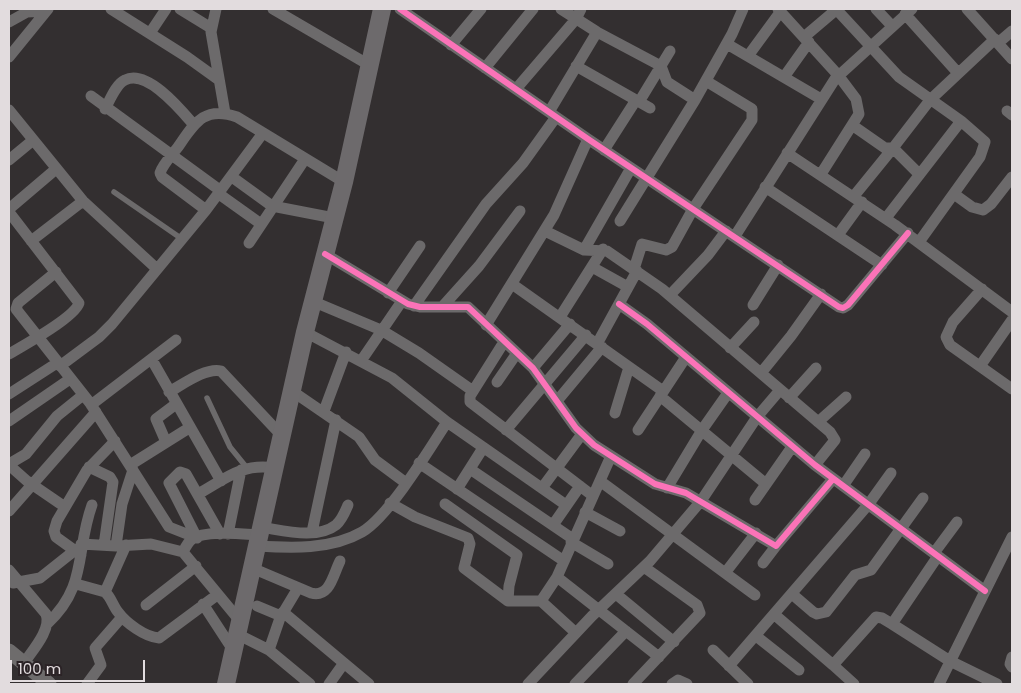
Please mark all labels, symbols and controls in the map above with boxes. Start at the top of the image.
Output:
scale bar [12,650,148,682]
text: 100 m [18,658,61,679]

